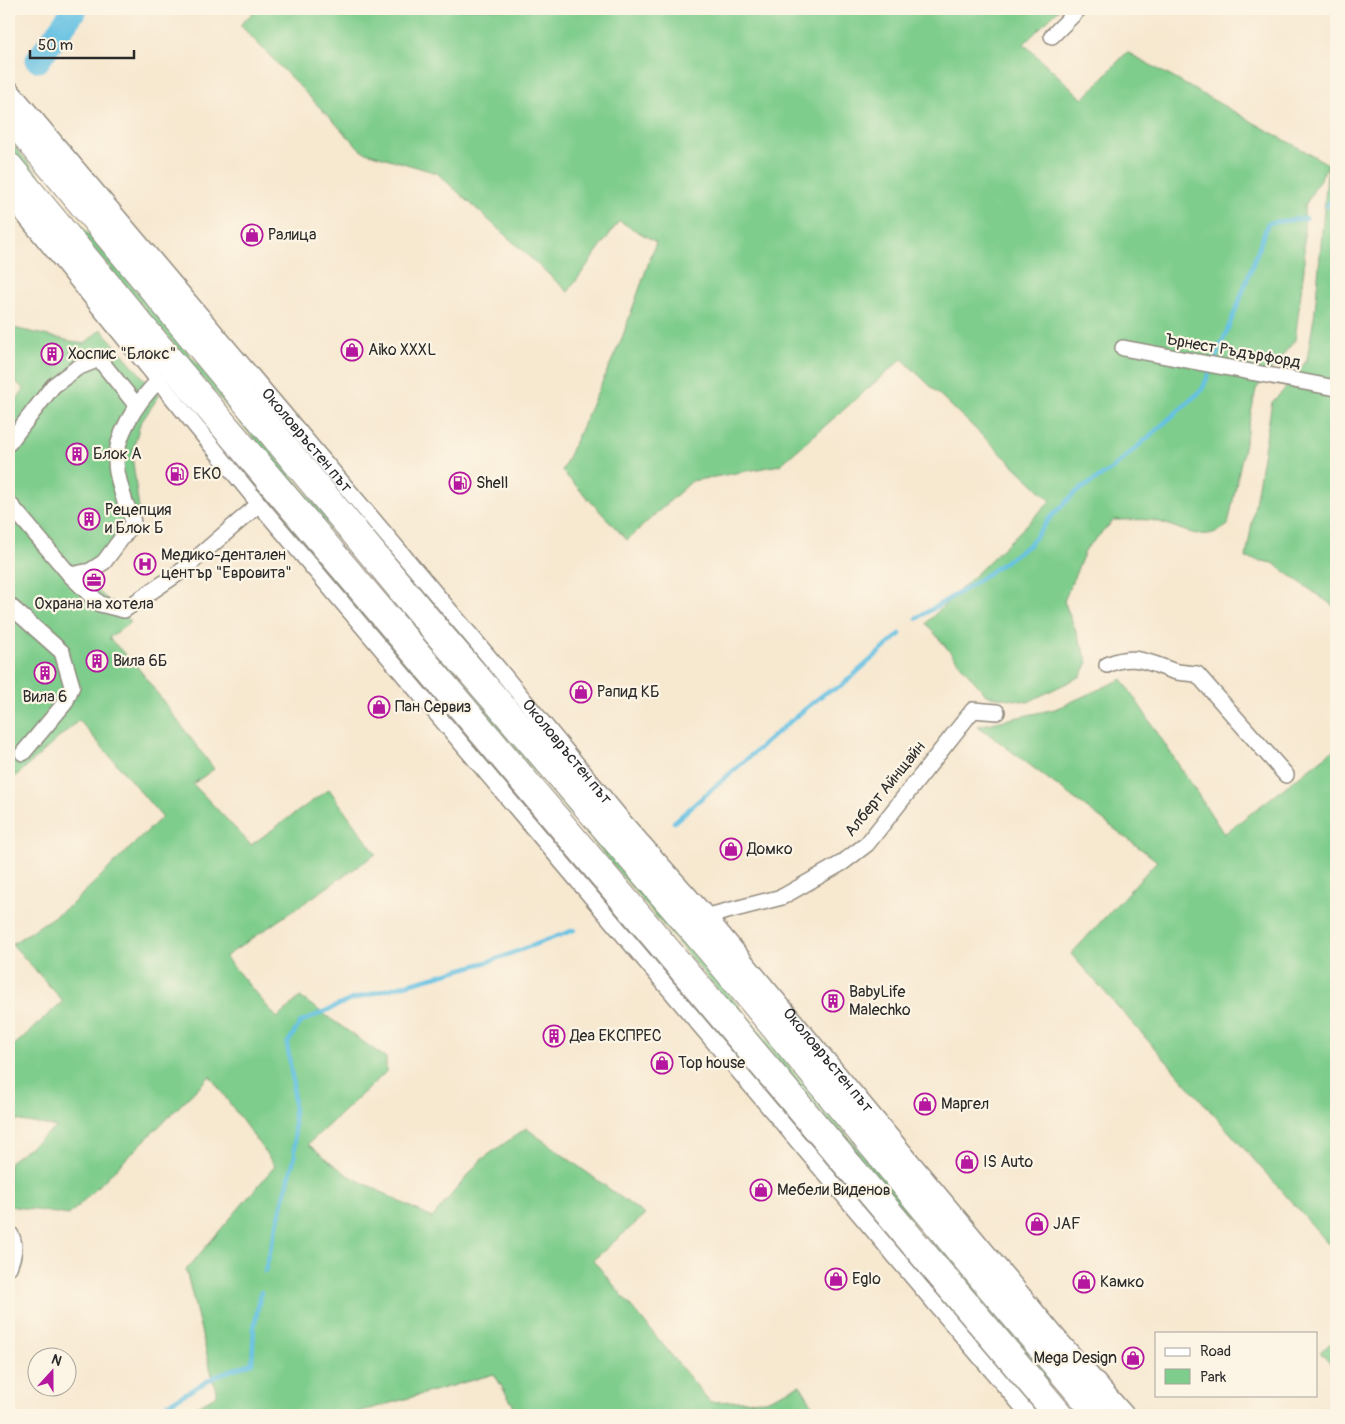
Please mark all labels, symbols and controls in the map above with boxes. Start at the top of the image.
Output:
scale bar [30,28,134,60]
text: 50 m [38,36,73,55]
shop icon: Ралица [240,223,264,247]
place label: Ралица [268,225,316,245]
street label: Ърнест Ръдърфорд [1164,329,1302,373]
shop icon: Aiko XXXL [340,338,364,362]
place label: Aiko XXXL [368,340,436,360]
building icon: Хоспис "Блокс" [40,342,64,366]
place label: Хоспис "Блокс" [68,344,176,364]
street label: Околовръстен път [257,384,356,497]
building icon: Блок А [65,442,89,466]
place label: Блок А [93,444,142,464]
fuel station icon: EKO [165,462,189,486]
place label: EKO [193,464,221,484]
fuel station icon: Shell [448,471,472,495]
place label: Shell [476,473,508,493]
place label: Рецепция и Блок Б [105,500,172,538]
building icon: Рецепция и Блок Б [77,507,101,531]
place label: Медико-дентален център "Евровита" [161,545,292,583]
hospital icon: Медико-дентален център "Евровита" [133,552,157,576]
office icon: Охрана на хотела [82,568,106,592]
place label: Охрана на хотела [34,594,154,614]
building icon: Вила 6Б [85,649,109,673]
place label: Вила 6Б [113,651,167,671]
building icon: Вила 6 [33,661,57,685]
shop icon: Рапид КБ [569,680,593,704]
place label: Рапид КБ [597,682,660,702]
place label: Вила 6 [23,687,67,707]
shop icon: Пан Сервиз [367,695,391,719]
street label: Околовръстен път [518,695,616,809]
place label: Пан Сервиз [395,697,472,717]
street label: Алберт Айнщайн [840,737,930,841]
shop icon: Домко [719,837,743,861]
place label: Домко [746,839,793,859]
place label: BabyLife Malechko [849,982,911,1020]
building icon: BabyLife Malechko [821,989,845,1013]
street label: Околовръстен път [778,1004,877,1117]
building icon: Деа ЕКСПРЕС [542,1024,566,1048]
place label: Деа ЕКСПРЕС [569,1026,662,1046]
shop icon: Top house [650,1051,674,1075]
place label: Top house [678,1053,745,1073]
shop icon: Маргел [913,1092,937,1116]
place label: Маргел [941,1094,989,1114]
shop icon: IS Auto [955,1150,979,1174]
place label: IS Auto [983,1152,1034,1172]
shop icon: Мебели Виденов [749,1178,773,1202]
place label: Мебели Виденов [777,1180,891,1200]
shop icon: JAF [1025,1212,1049,1236]
place label: JAF [1053,1214,1081,1234]
shop icon: Eglo [824,1267,848,1291]
place label: Eglo [852,1269,881,1289]
shop icon: Камко [1072,1270,1096,1294]
place label: Камко [1100,1272,1144,1292]
legend [1155,1332,1318,1396]
text: Road [1200,1342,1231,1361]
north arrow [28,1346,78,1396]
shop icon: Mega Design [1121,1346,1145,1370]
place label: Mega Design [1034,1348,1117,1368]
text: N [49,1351,64,1370]
text: Park [1200,1368,1227,1387]

